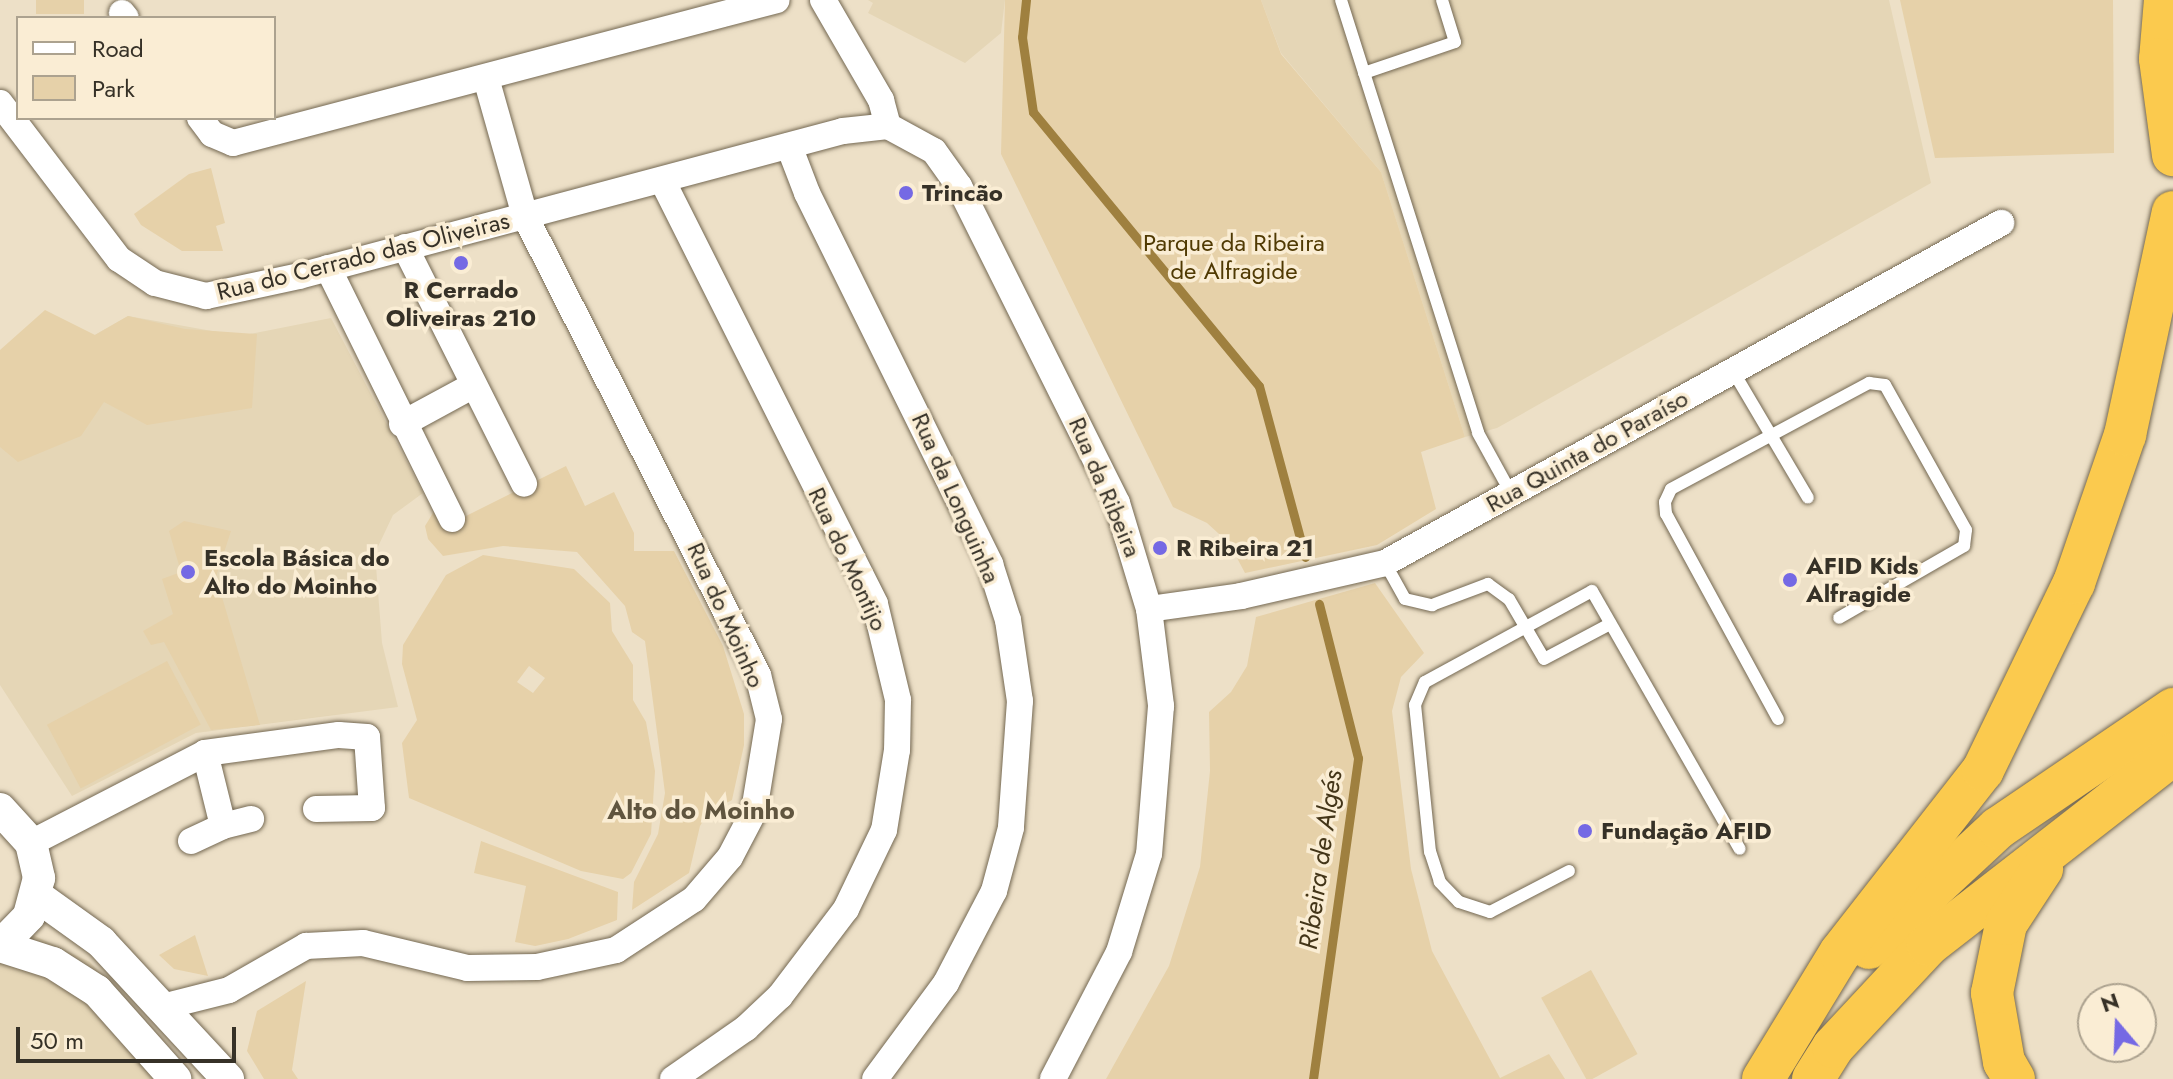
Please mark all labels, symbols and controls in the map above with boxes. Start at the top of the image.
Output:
legend [16,16,276,120]
text: Road [92,31,144,66]
text: Park [92,71,135,106]
place label: Trincão [922,179,1003,207]
marker: Trincão [897,184,915,202]
street label: Rua do Cerrado das Oliveiras [214,206,512,306]
park label: Parque da Ribeira de Alfragide [1143,229,1325,285]
marker: R Cerrado Oliveiras 210 [452,254,470,272]
place label: R Cerrado Oliveiras 210 [386,276,536,332]
street label: Rua Quinta do Paraíso [1481,384,1693,518]
street label: Rua da Longuinha [906,409,1006,587]
street label: Rua da Ribeira [1063,413,1147,561]
street label: Rua do Montijo [802,483,894,635]
place label: R Ribeira 21 [1176,534,1314,562]
street label: Rua do Moinho [681,538,771,692]
marker: R Ribeira 21 [1151,539,1169,557]
place label: Escola Básica do Alto do Moinho [204,544,390,600]
place label: AFID Kids Alfragide [1806,552,1919,608]
marker: Escola Básica do Alto do Moinho [179,563,197,581]
marker: AFID Kids Alfragide [1781,571,1799,589]
water label: Ribeira de Algés [1293,768,1349,952]
district label: Alto do Moinho [607,795,795,827]
place label: Fundação AFID [1601,817,1772,845]
marker: Fundação AFID [1576,822,1594,840]
north arrow [2077,983,2157,1063]
text: N [2096,984,2123,1020]
scale bar [20,1011,240,1061]
text: 50 m [30,1023,84,1058]

